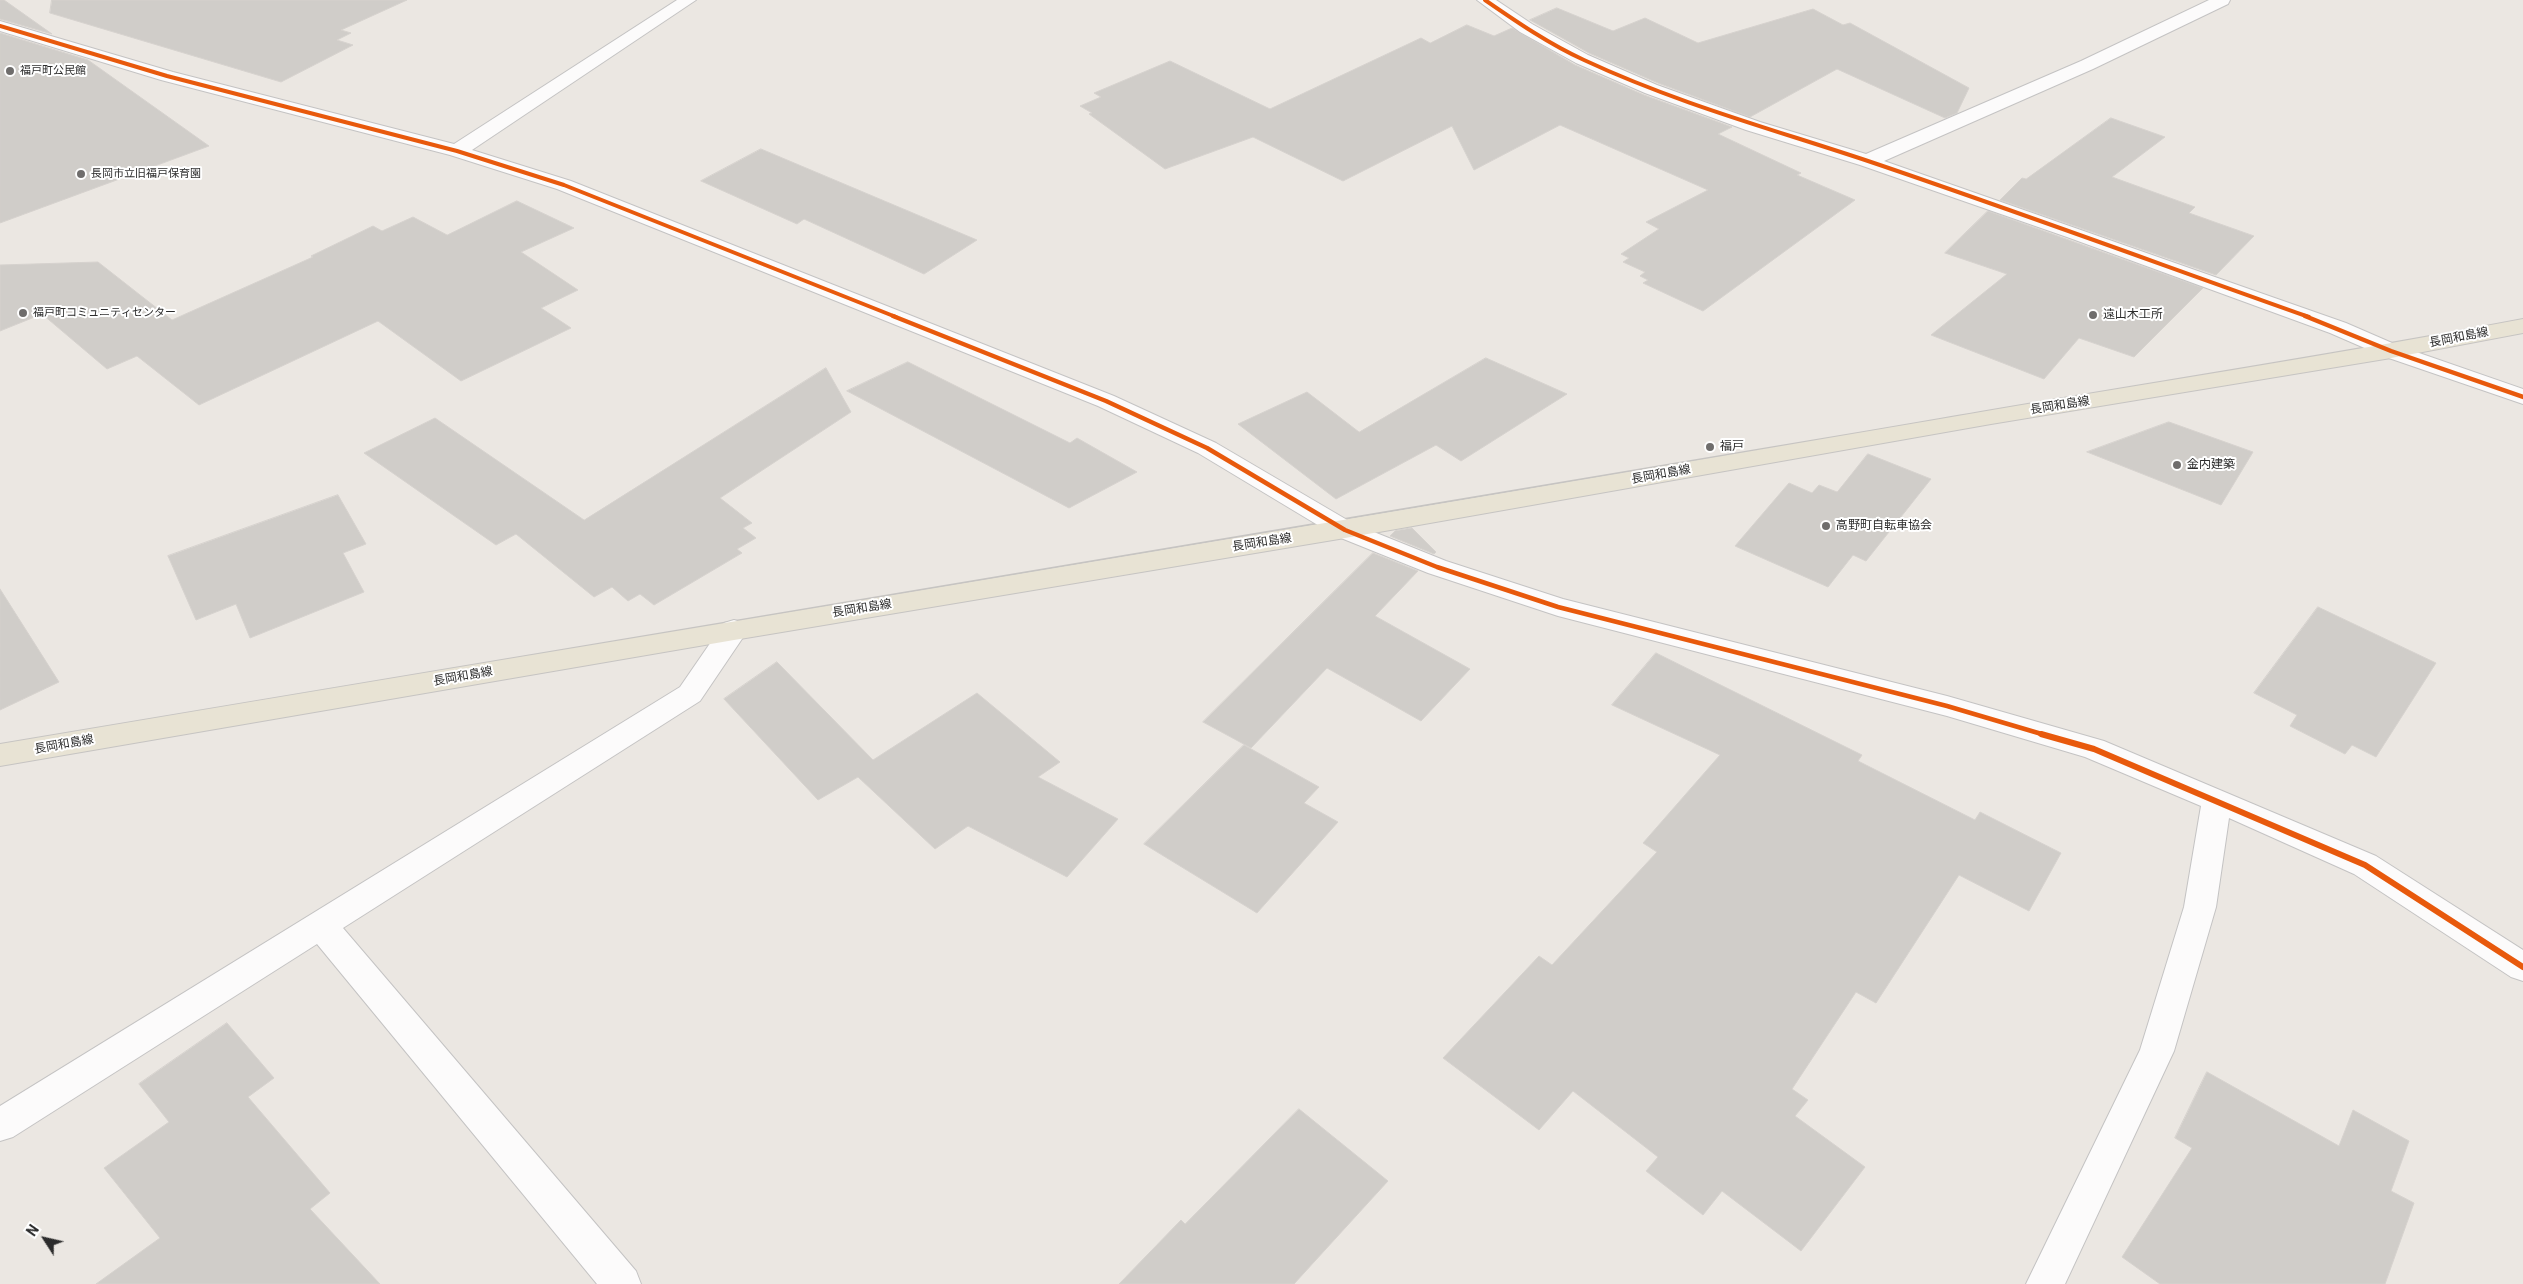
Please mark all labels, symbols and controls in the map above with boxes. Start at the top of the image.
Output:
place label: 福戸町公民館 [20,64,86,78]
marker: 福戸町公民館 [4,65,16,77]
place label: 長岡市立旧福戸保育園 [91,167,201,181]
marker: 長岡市立旧福戸保育園 [75,168,87,180]
place label: 福戸町コミュニティセンター [33,306,176,320]
marker: 福戸町コミュニティセンター [17,307,29,319]
place label: 遠山木工所 [2103,308,2163,322]
marker: 遠山木工所 [2087,309,2099,321]
street label: 長岡和島線 [2428,325,2490,351]
street label: 長岡和島線 [2029,394,2091,418]
place label: 福戸 [1720,440,1744,454]
marker: 福戸 [1704,441,1716,453]
place label: 金内建築 [2187,458,2235,472]
marker: 金内建築 [2171,459,2183,471]
street label: 長岡和島線 [1630,463,1692,487]
place label: 高野町自転車協会 [1836,519,1932,533]
marker: 高野町自転車協会 [1820,520,1832,532]
street label: 長岡和島線 [1231,531,1293,555]
street label: 長岡和島線 [831,597,893,621]
street label: 長岡和島線 [432,665,494,689]
street label: 長岡和島線 [33,733,95,757]
north arrow [20,1214,70,1264]
text: N [23,1222,42,1239]

